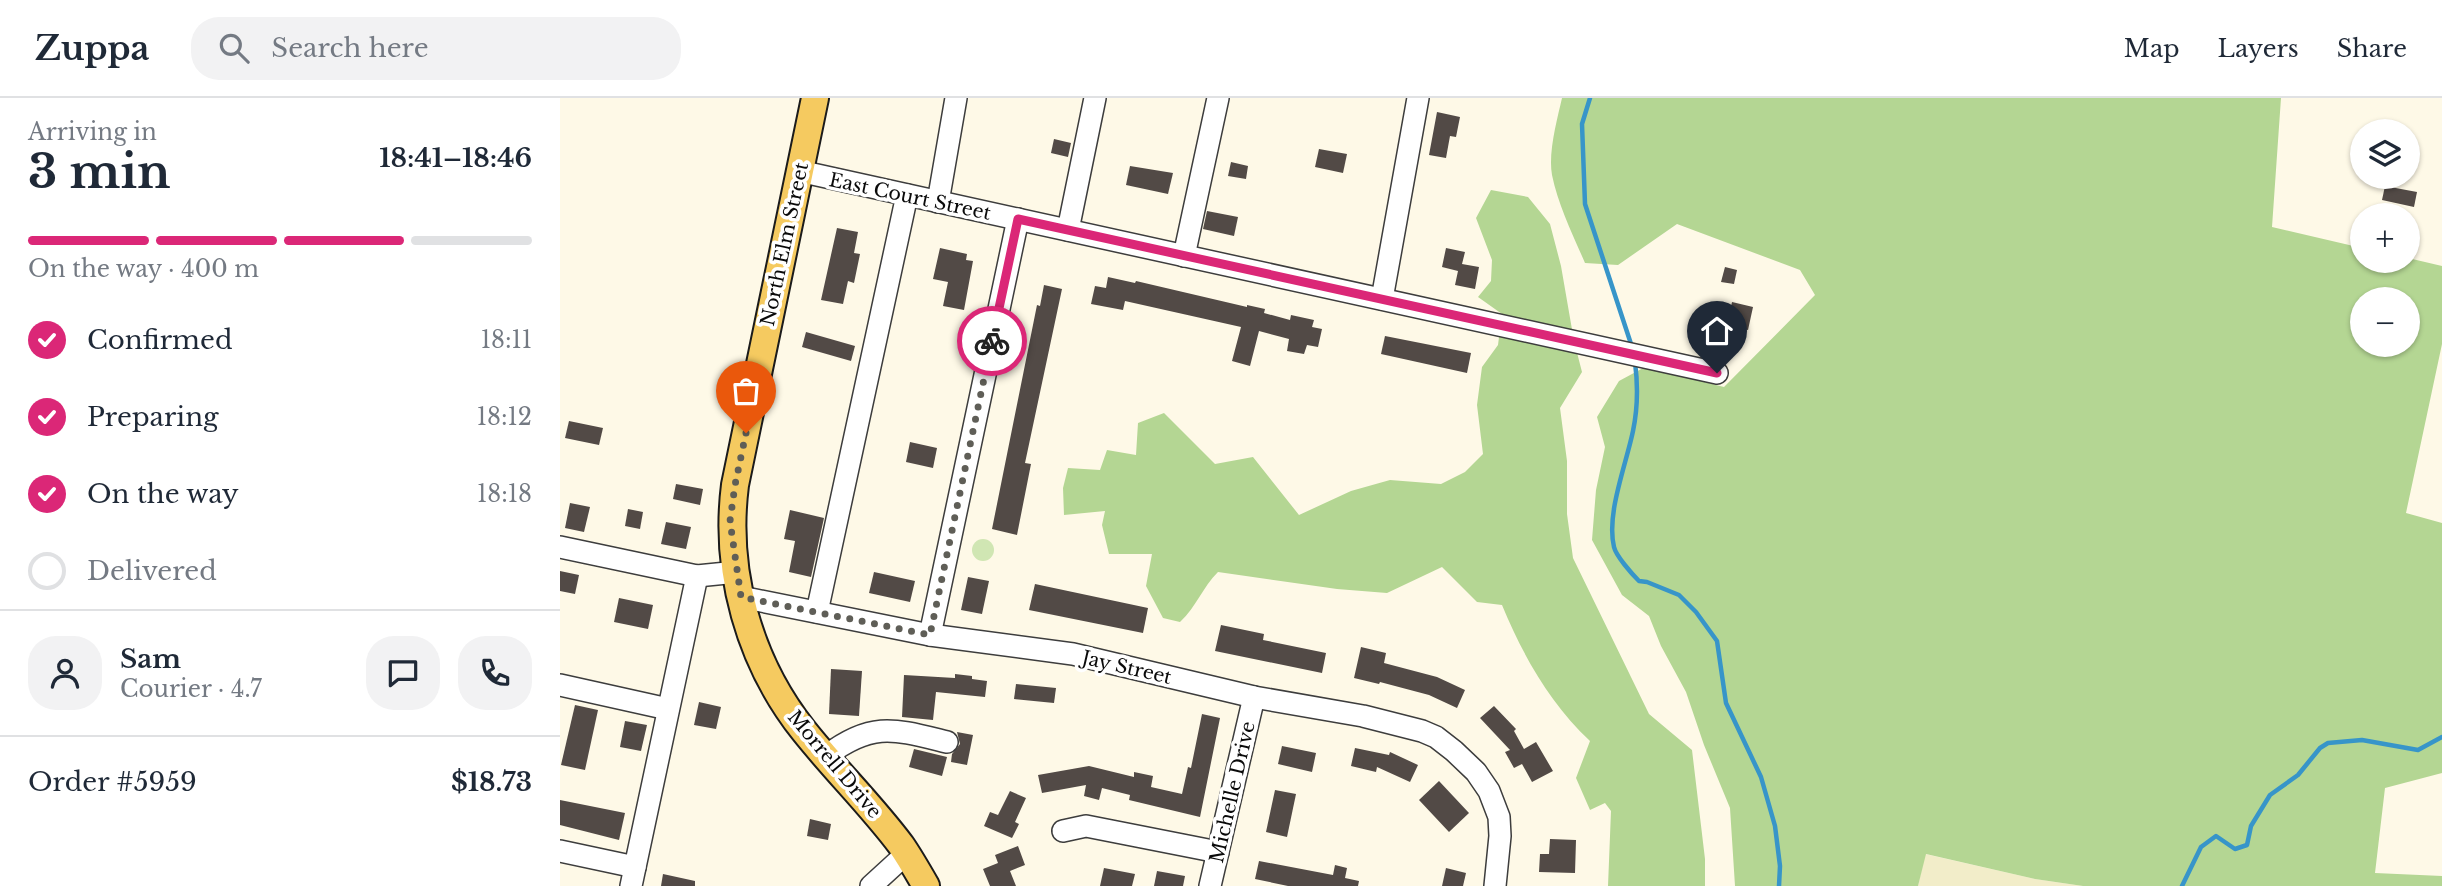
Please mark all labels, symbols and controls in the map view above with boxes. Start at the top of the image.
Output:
search box [191,17,681,80]
text: Zuppa [35,28,149,69]
icon: search [215,29,253,67]
text: Search here [271,32,429,64]
text: Map [2124,34,2180,63]
text: Layers [2218,34,2299,63]
text: Share [2337,34,2407,63]
text: Arriving in [28,118,157,146]
map controls [2350,119,2420,357]
button: layers [2350,119,2420,189]
text: 18:41–18:46 [379,142,532,174]
text: 3 min [28,143,170,200]
street label: North Elm Street [756,159,813,328]
street label: East Court Street [827,168,994,225]
button: + [2350,203,2420,273]
text: On the way · 400 m [28,255,259,283]
button: − [2350,287,2420,357]
pin [1687,301,1747,373]
courier [957,306,1027,376]
icon: home [1698,312,1736,350]
icon: check [28,321,66,359]
icon: bike [973,322,1011,360]
text: Confirmed [87,324,232,356]
text: 18:11 [481,326,532,354]
pin [716,361,776,433]
icon: bag [727,372,765,410]
icon: check [28,398,66,436]
text: Preparing [87,401,219,433]
text: 18:12 [477,403,532,431]
icon: check [28,475,66,513]
text: On the way [87,478,239,510]
text: 18:18 [477,480,532,508]
text: Delivered [87,555,217,587]
button: person [28,636,102,710]
button: chat [366,636,440,710]
button: phone [458,636,532,710]
text: Sam [120,643,181,675]
street label: Jay Street [1077,645,1175,689]
text: Courier · 4.7 [120,675,262,703]
street label: Morrell Drive [783,706,886,823]
street label: Michelle Drive [1205,719,1260,865]
text: Order #5959 [28,766,197,798]
text: $18.73 [451,766,532,798]

